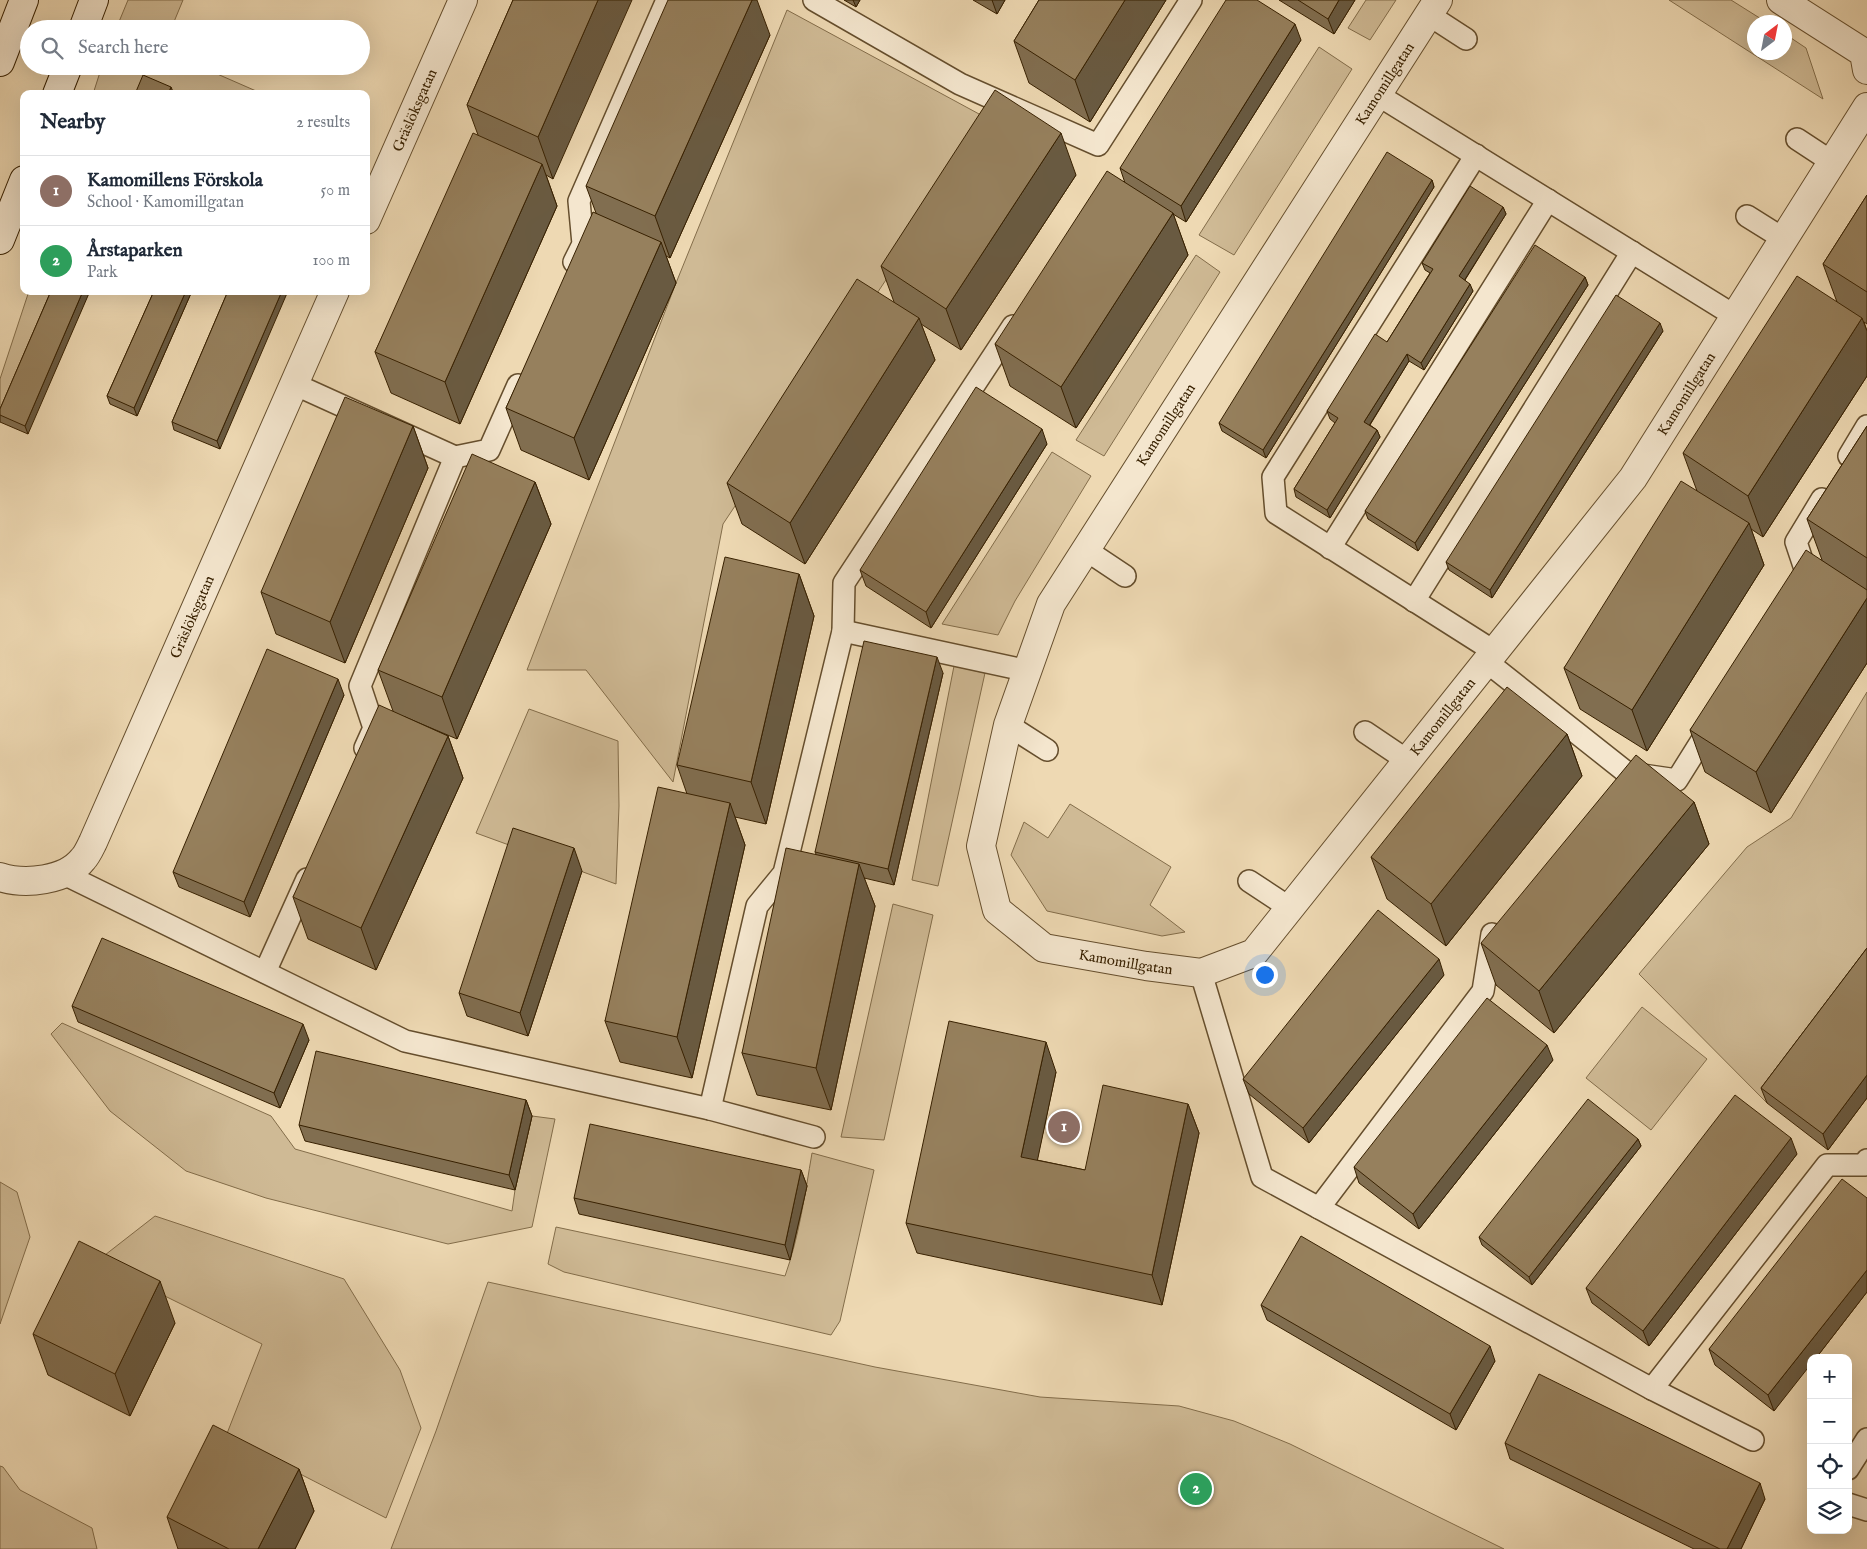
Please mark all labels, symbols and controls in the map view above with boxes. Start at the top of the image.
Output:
north arrow [1747,15,1792,60]
search box [20,20,370,75]
icon: search [38,34,66,62]
text: Search here [78,36,169,60]
street label: Kamomillgatan [1351,39,1419,129]
street label: Gräslöksgatan [388,66,441,155]
text: Nearby [40,109,105,136]
text: 2 results [296,113,350,133]
text: Kamomillens Förskola [87,169,263,193]
text: 1 [53,181,59,201]
text: 50 m [321,181,350,201]
text: School · Kamomillgatan [87,193,244,213]
text: Årstaparken [87,239,183,263]
text: 2 [52,251,60,271]
text: 100 m [313,251,350,271]
text: Park [87,263,117,283]
street label: Kamomillgatan [1653,349,1719,439]
street label: Kamomillgatan [1132,380,1200,470]
street label: Gräslöksgatan [165,572,218,661]
street label: Kamomillgatan [1405,674,1480,760]
street label: Kamomillgatan [1077,945,1174,979]
your location [1252,962,1278,988]
pin: 1 [1048,1108,1080,1146]
map controls [1807,1354,1852,1534]
button: + [1807,1354,1852,1399]
button: − [1807,1399,1852,1444]
button: locate [1807,1444,1852,1489]
pin: 2 [1180,1470,1212,1508]
button: layers [1807,1489,1852,1534]

